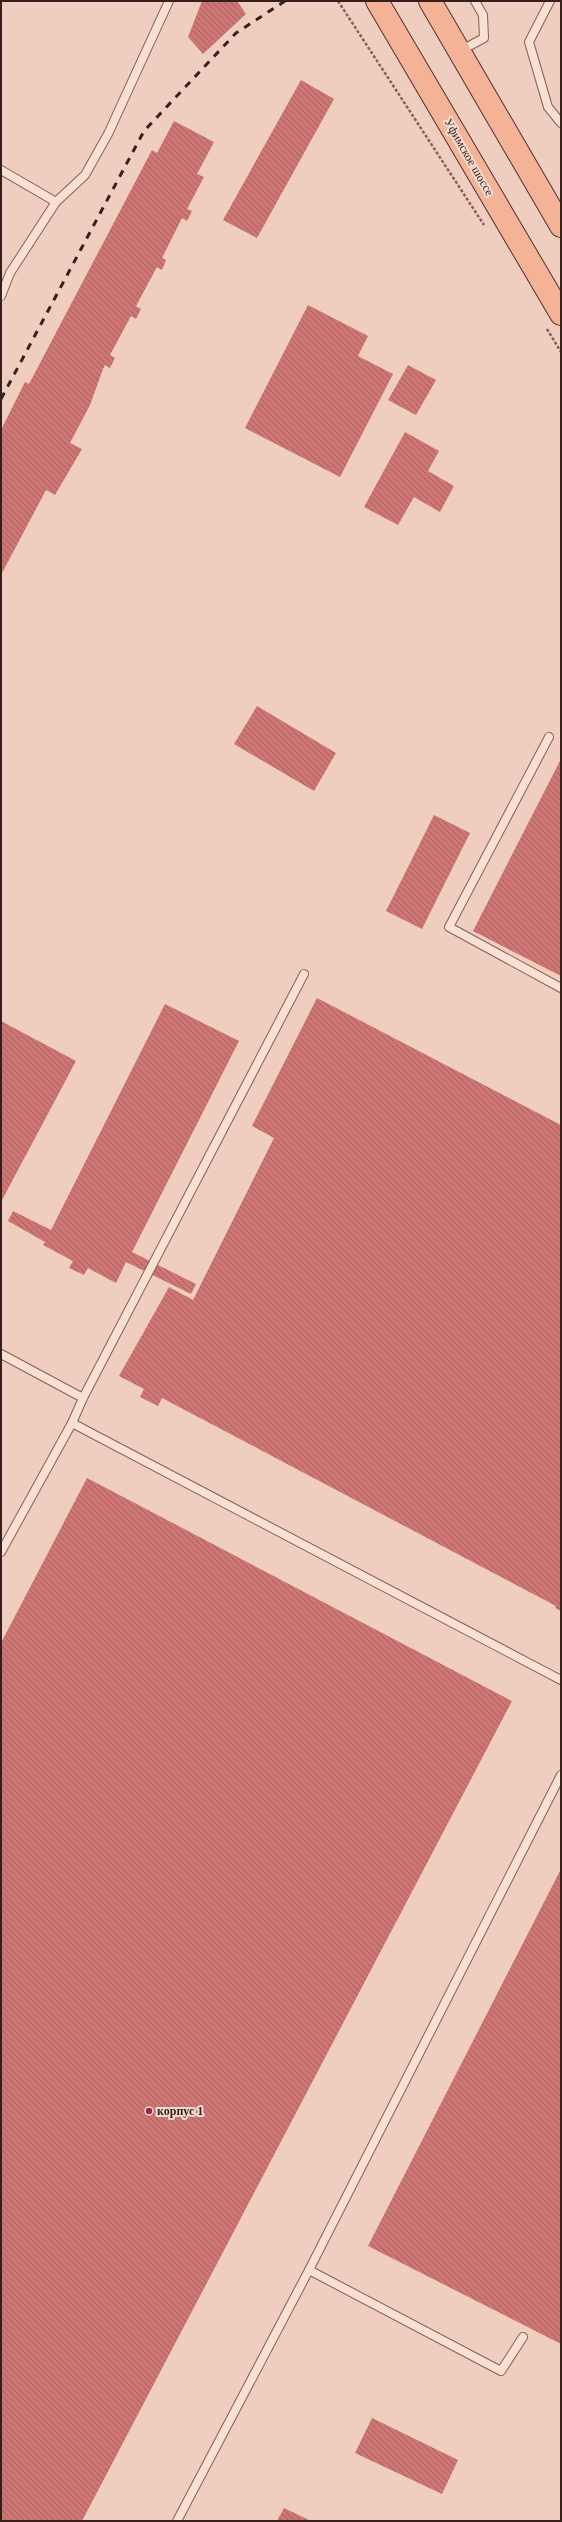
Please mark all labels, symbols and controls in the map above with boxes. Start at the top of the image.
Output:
street label: Уфимское шоссе [441,116,497,198]
place label: корпус 1 [157,2104,203,2118]
marker: корпус 1 [144,2106,154,2116]

